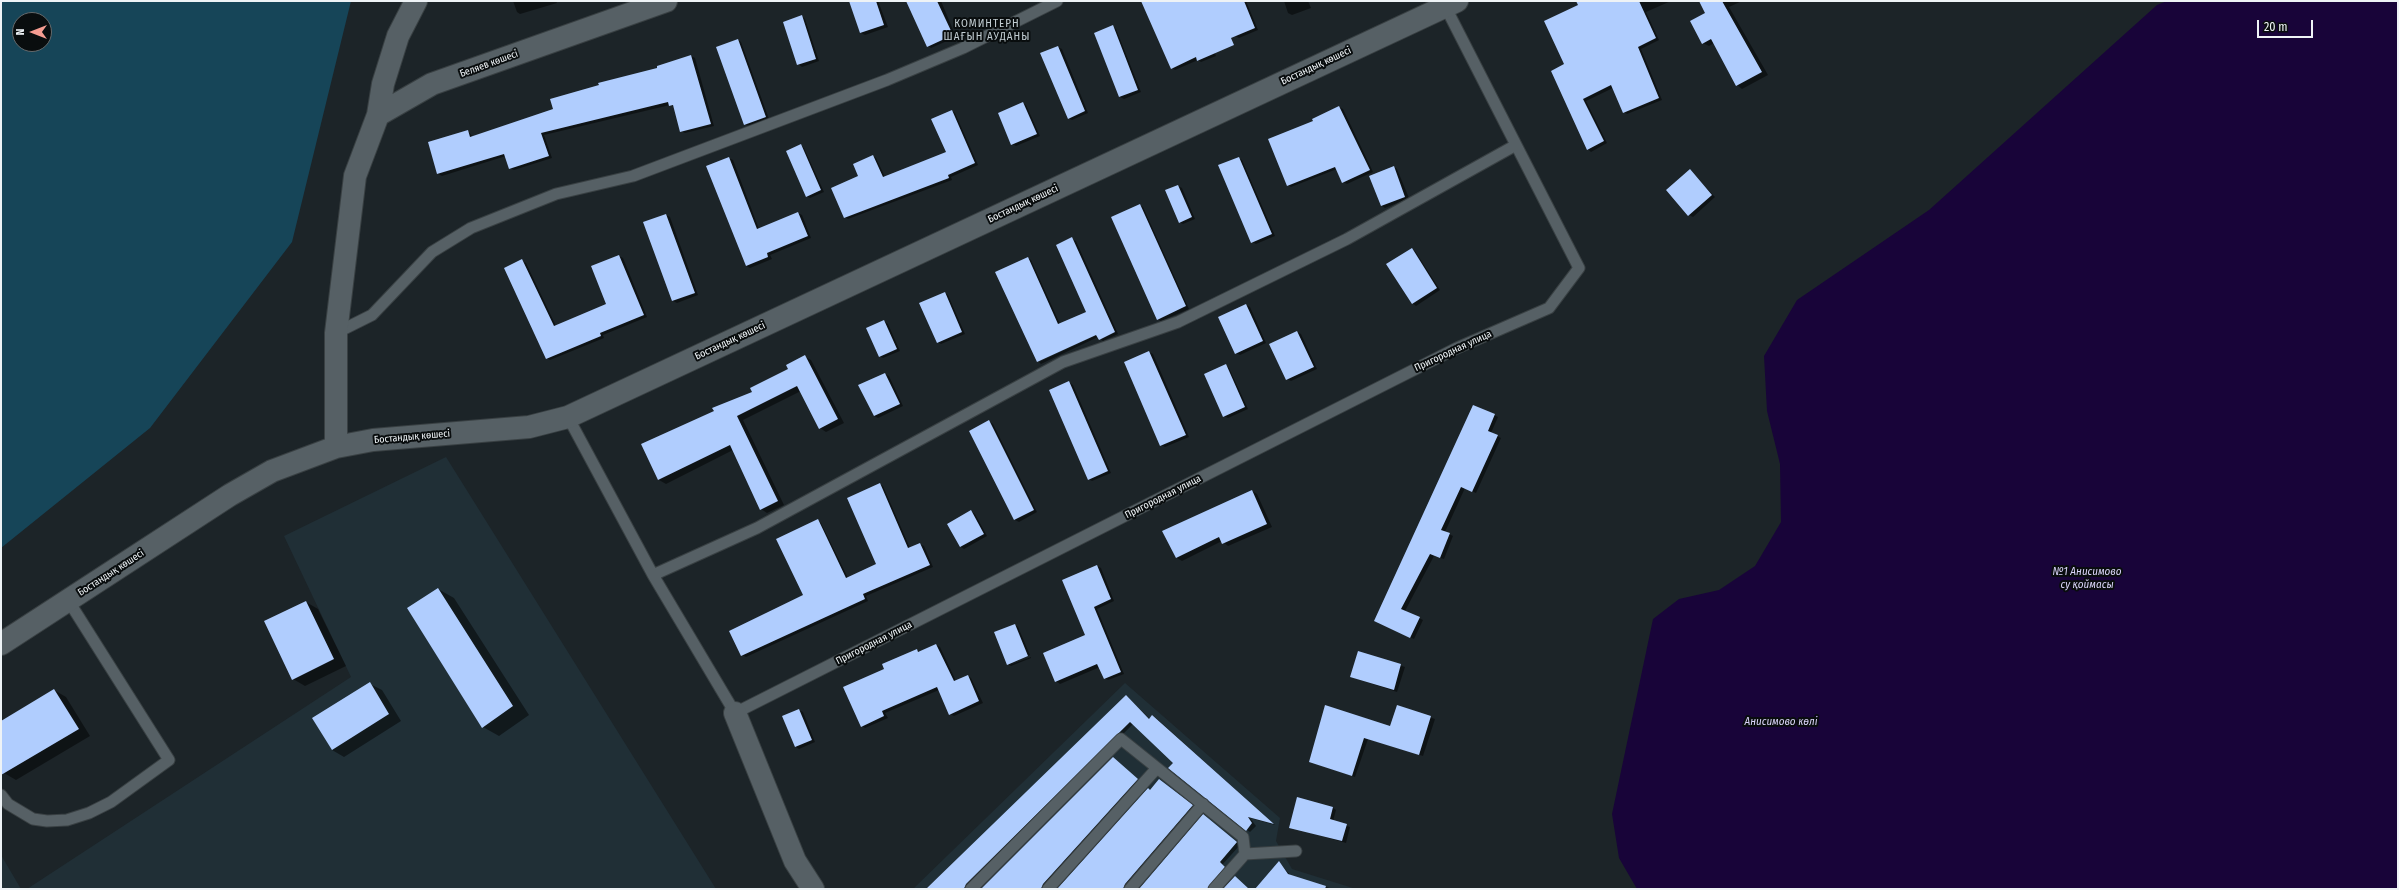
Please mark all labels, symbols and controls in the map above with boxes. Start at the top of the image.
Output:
north arrow [12,12,52,52]
scale bar [2259,12,2315,38]
district label: КОМИНТЕРН ШАҒЫН АУДАНЫ [944,17,1030,43]
text: 20 m [2264,20,2288,34]
text: N [14,29,27,35]
street label: Бостандық көшесі [1279,44,1353,88]
street label: Беляев көшесі [458,48,520,80]
street label: Бостандық көшесі [986,182,1060,226]
street label: Бостандық көшесі [693,319,767,363]
street label: Пригородная улица [1413,328,1493,374]
street label: Бостандық көшесі [374,428,450,446]
street label: Пригородная улица [1123,473,1203,521]
street label: Бостандық көшесі [76,547,146,599]
water label: №1 Анисимово су қоймасы [2053,565,2121,591]
street label: Пригородная улица [834,619,914,667]
water label: Анисимово көлі [1745,715,1817,729]

